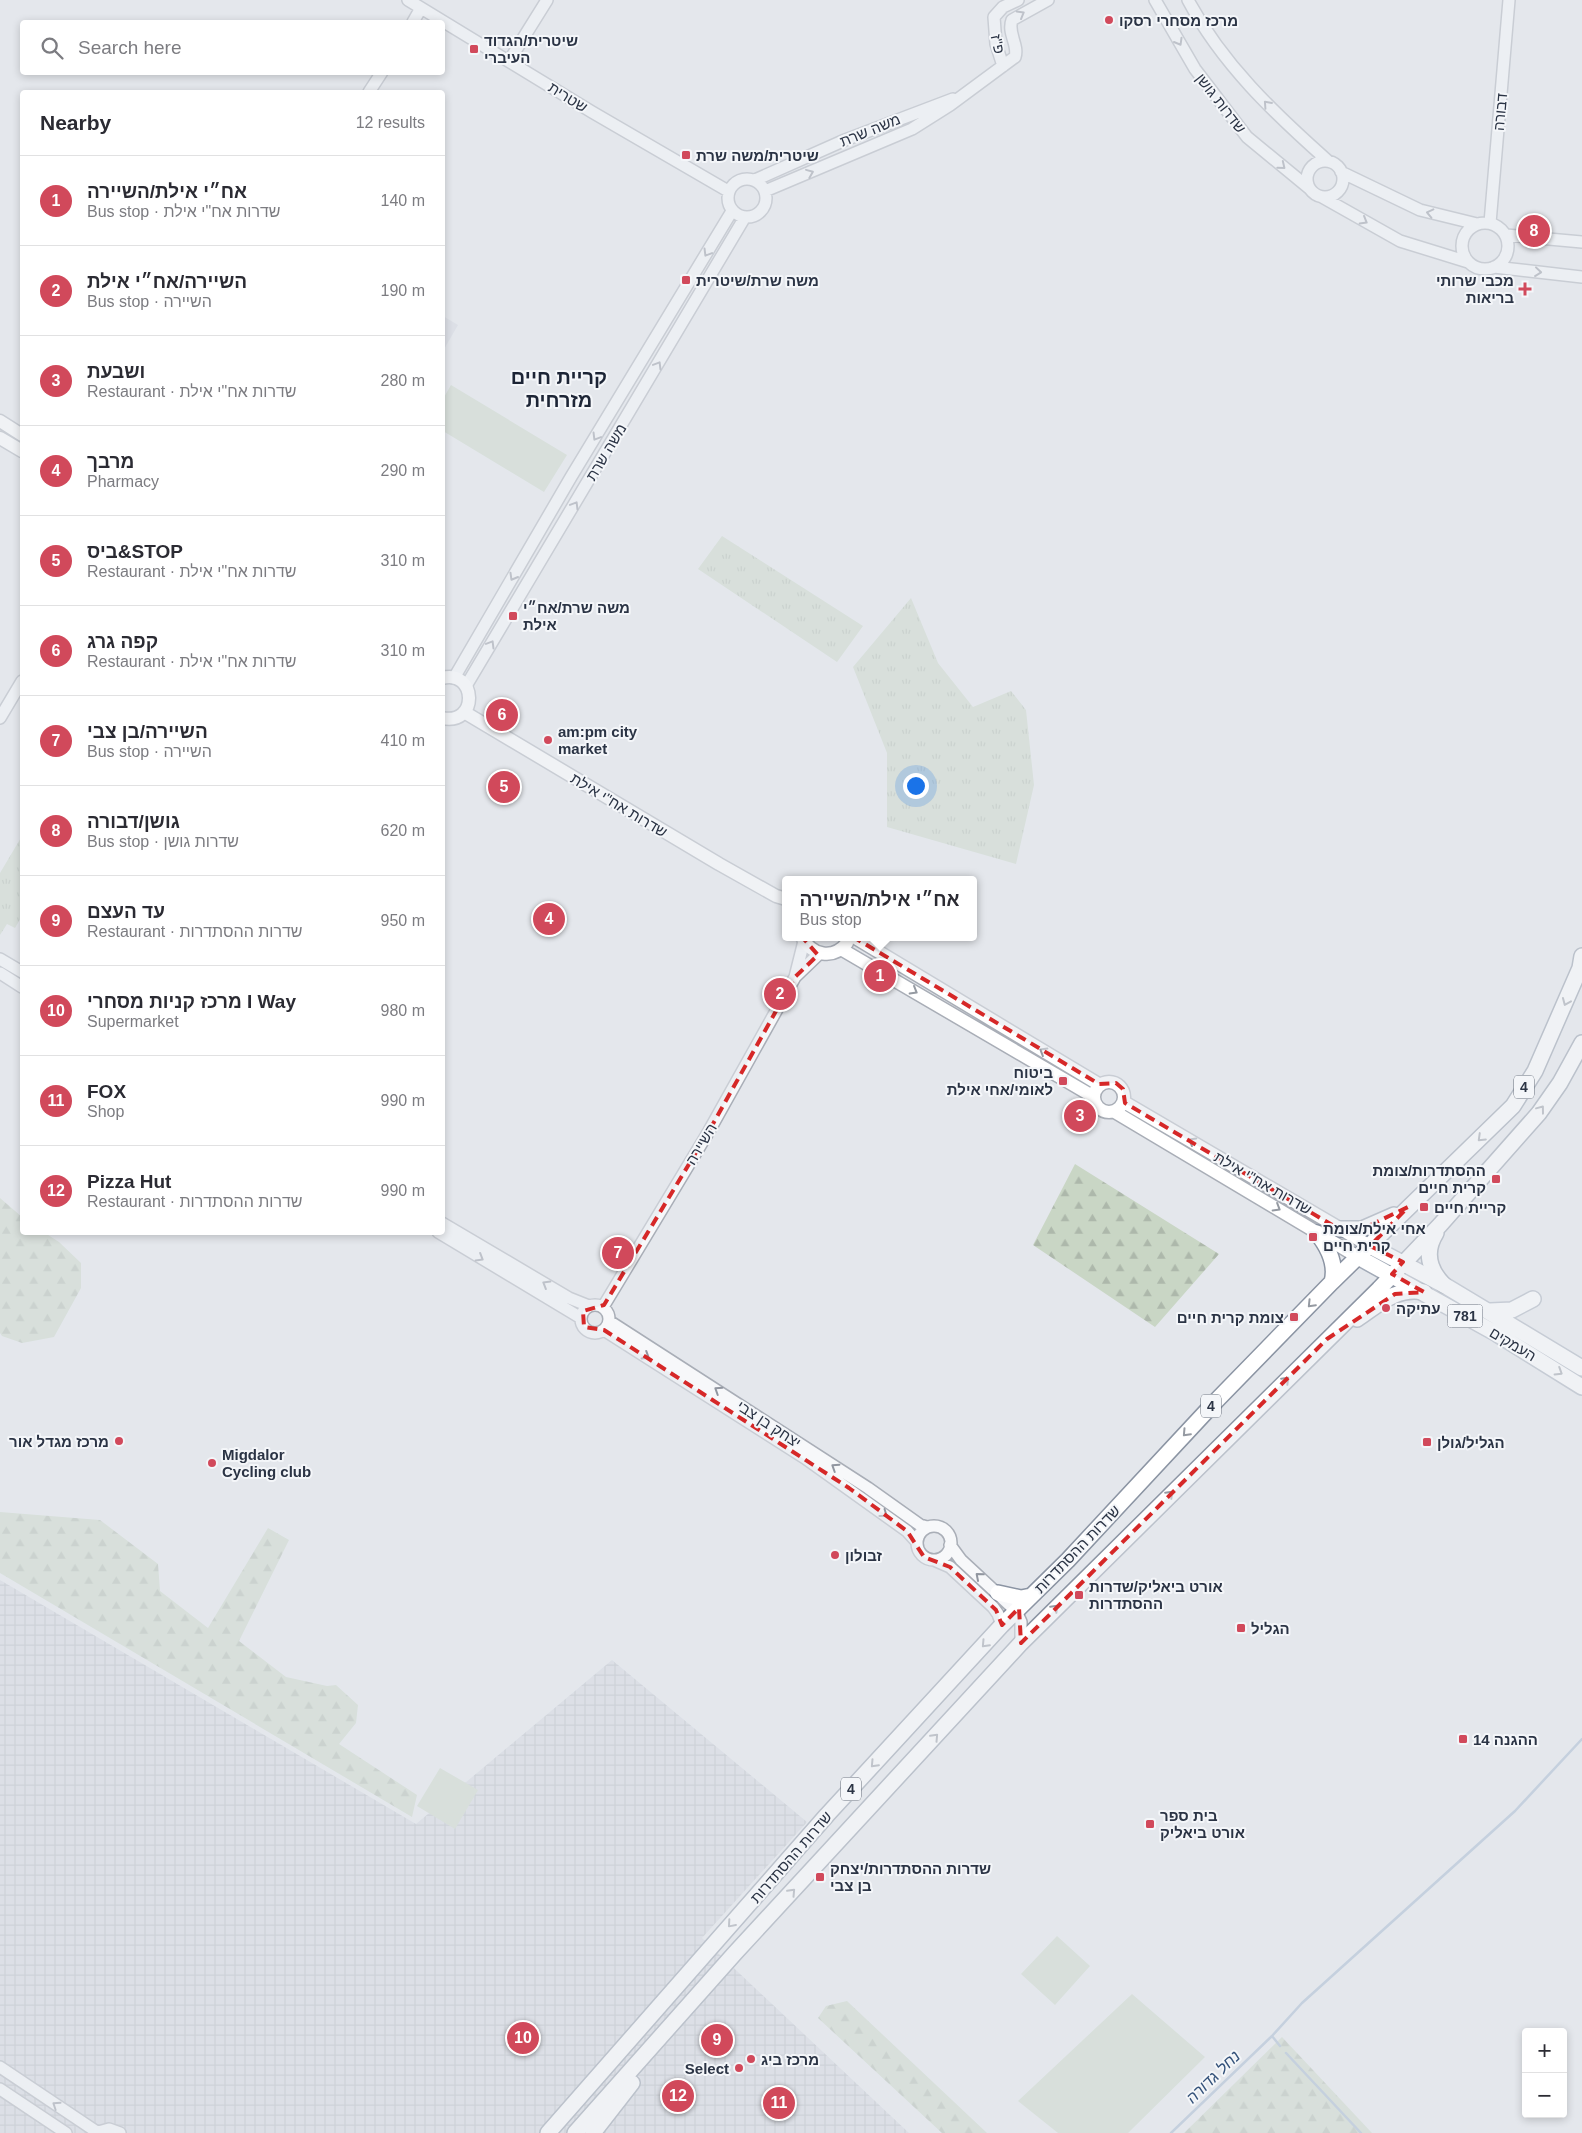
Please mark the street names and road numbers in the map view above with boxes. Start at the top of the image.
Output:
street label: פ"ז [988,33,1008,55]
street label: שדרות גושן [1193,70,1250,136]
street label: שטרית [545,78,591,116]
street label: דבורה [1490,92,1510,132]
street label: משה שרת [837,110,903,150]
street label: משה שרת [582,420,630,484]
street label: שדרות אח"י אילת [568,769,670,841]
road number: 4 [1514,1076,1534,1098]
street label: השיירה [682,1120,720,1168]
street label: שדרות אח"י אילת [1211,1148,1315,1218]
road number: 781 [1448,1304,1482,1328]
street label: העמקים [1487,1324,1539,1364]
road number: 4 [1201,1394,1221,1418]
street label: יצחק בן צבי [734,1397,804,1451]
street label: שדרות ההסתדרות [1031,1502,1123,1596]
road number: 4 [841,1778,861,1800]
street label: שדרות ההסתדרות [747,1808,835,1906]

